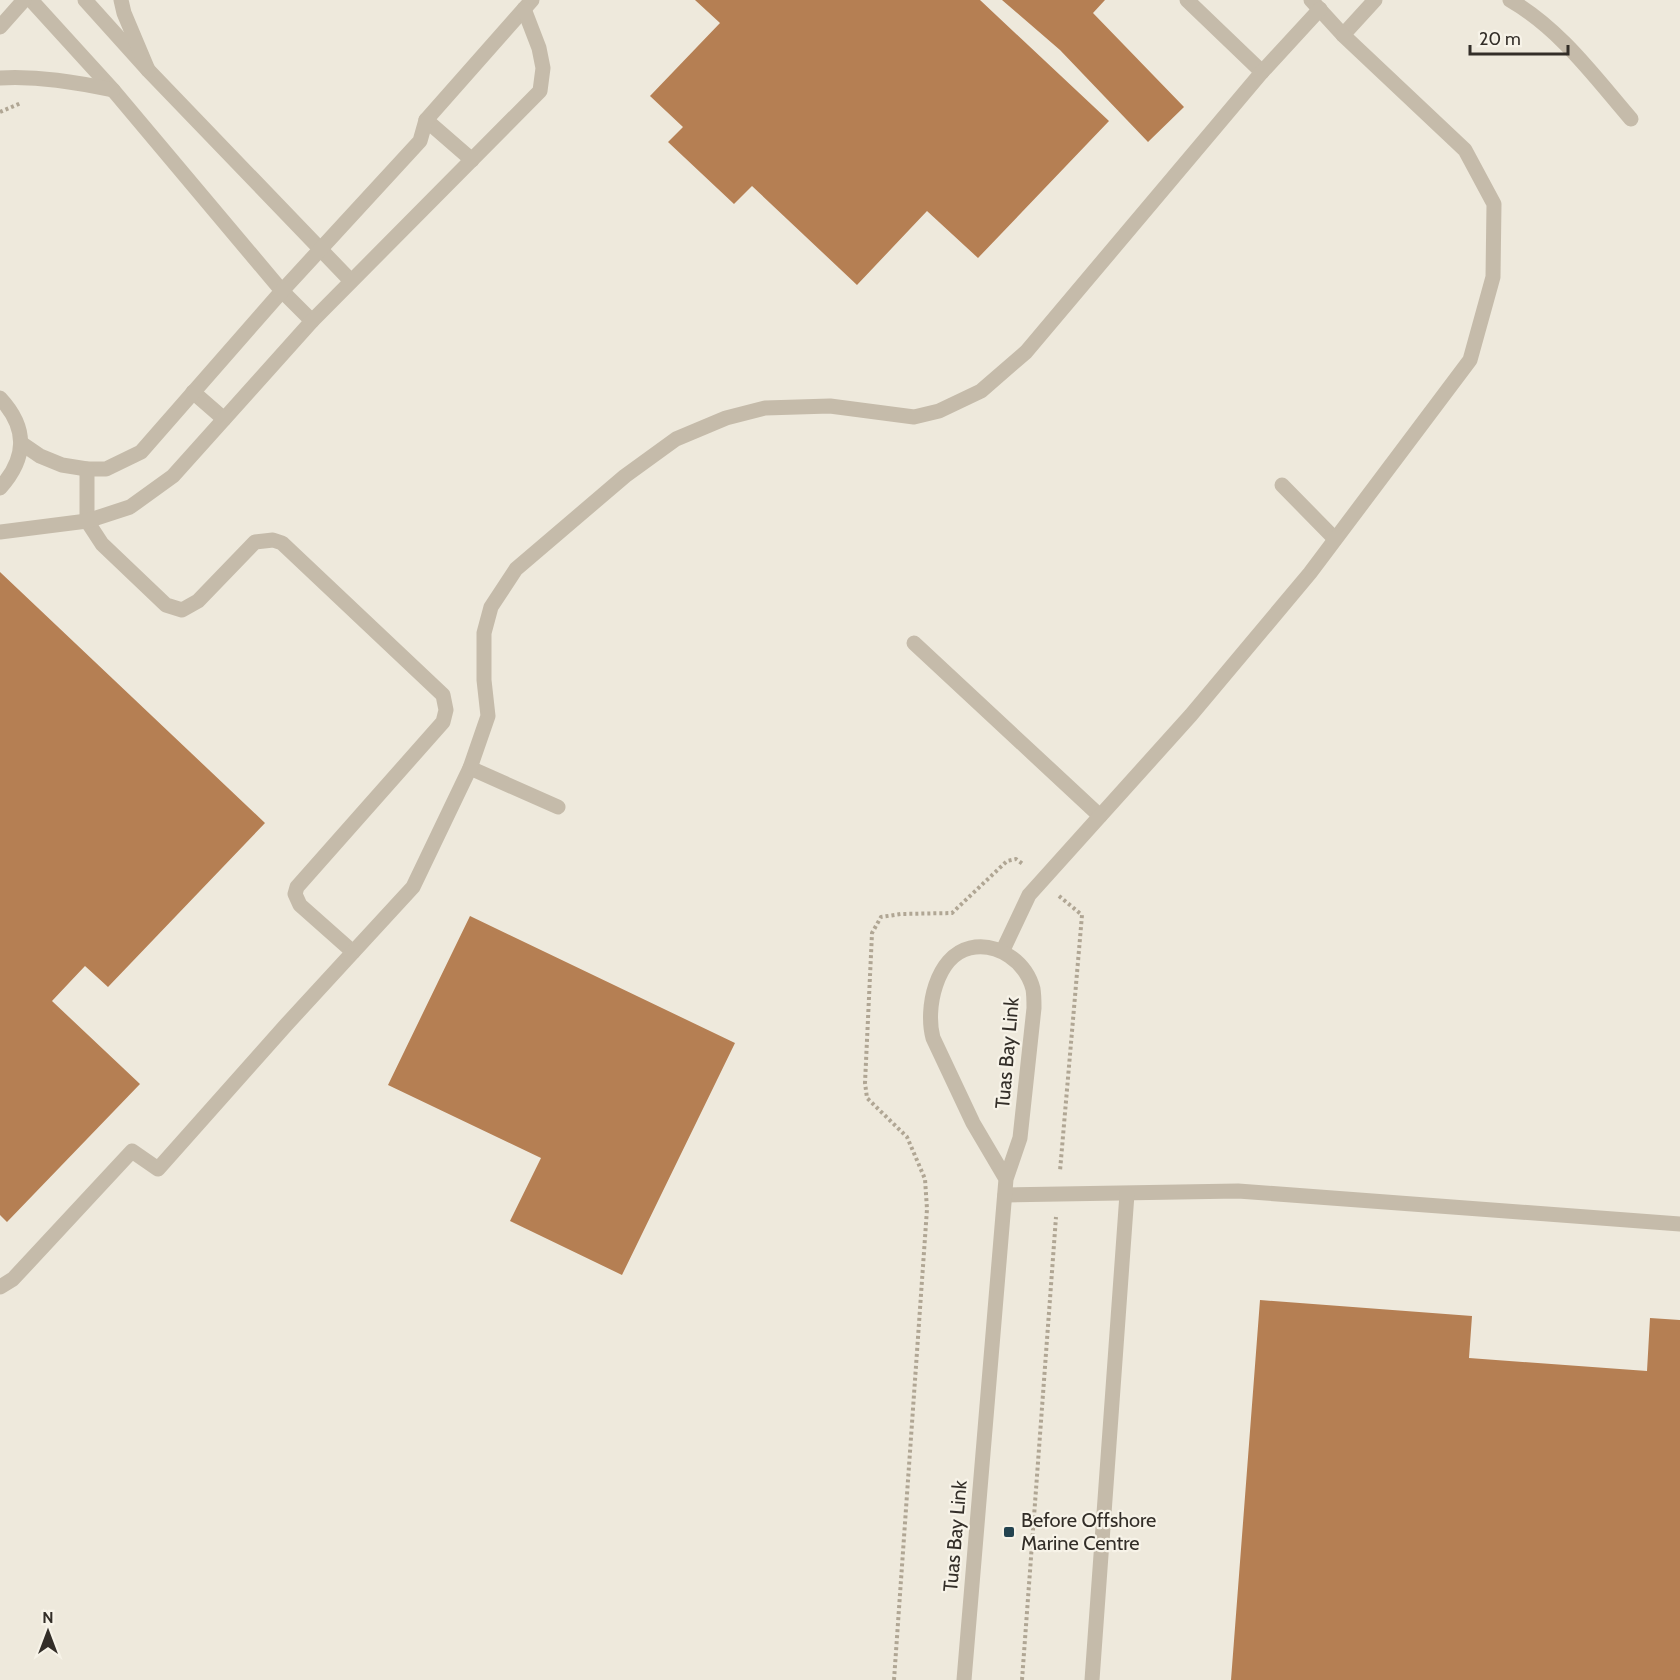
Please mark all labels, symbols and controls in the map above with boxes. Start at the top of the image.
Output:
scale bar [1470,18,1568,56]
text: 20 m [1479,28,1521,50]
street label: Tuas Bay Link [990,996,1024,1110]
street label: Tuas Bay Link [938,1479,972,1593]
place label: Before Offshore Marine Centre [1021,1508,1156,1555]
marker: Before Offshore Marine Centre [1002,1525,1016,1539]
north arrow [18,1602,78,1662]
text: N [42,1608,54,1627]

